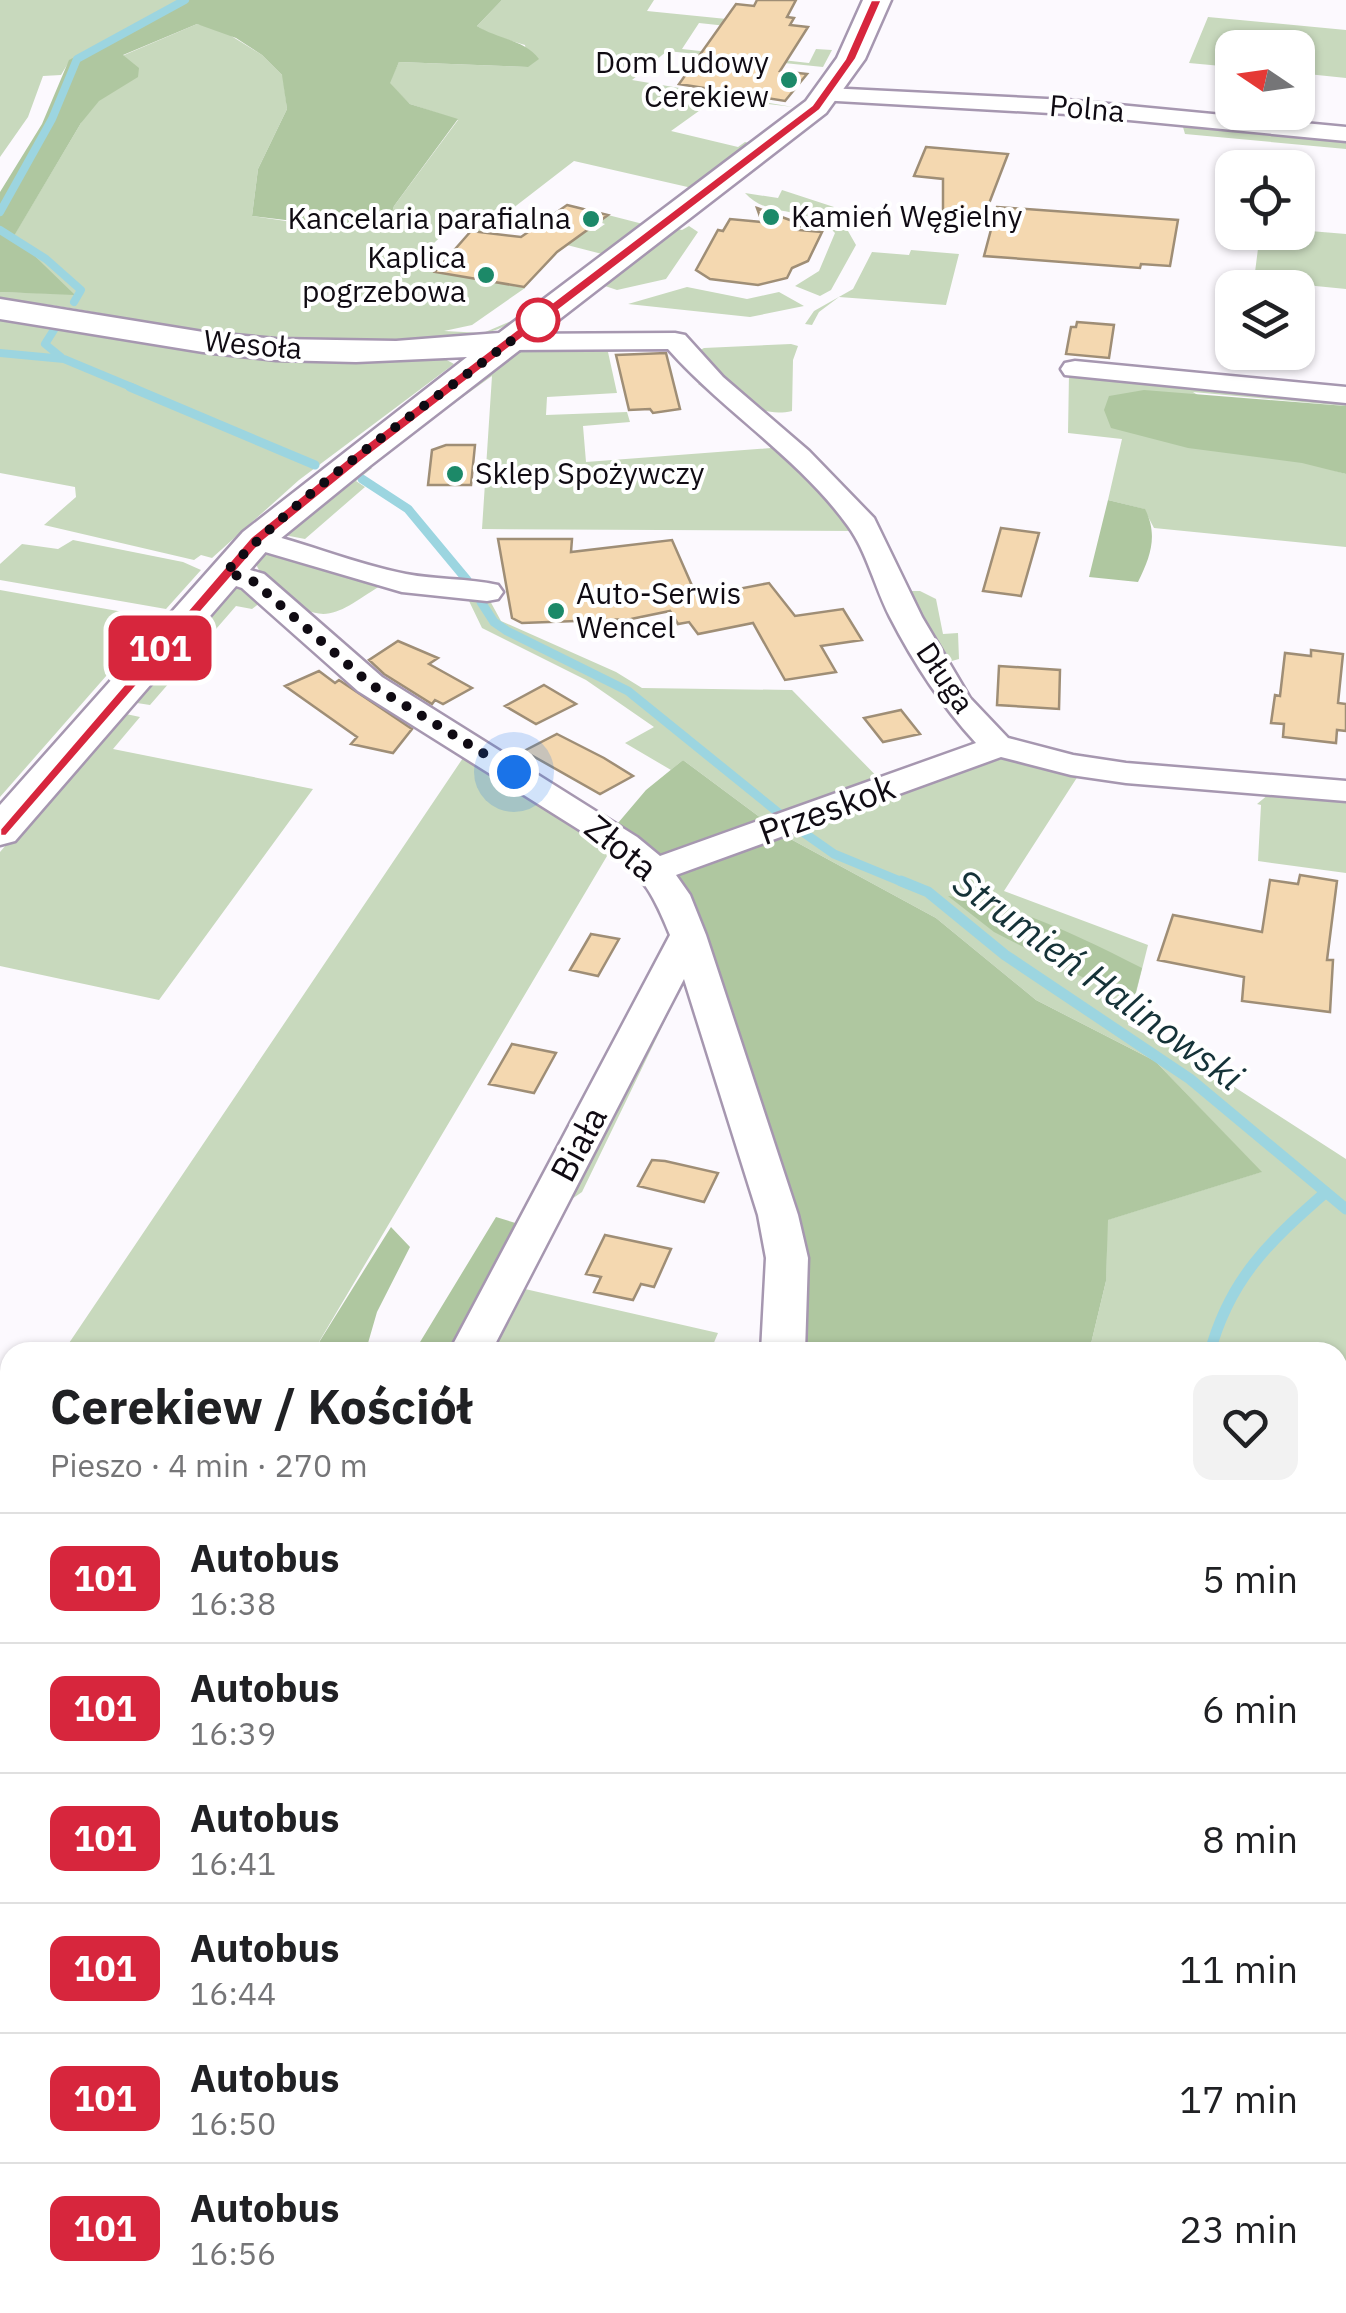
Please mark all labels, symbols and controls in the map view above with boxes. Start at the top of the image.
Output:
north arrow [1215,30,1315,130]
map controls [1215,30,1315,370]
place label: Dom Ludowy Cerekiew [595,42,769,115]
marker: Dom Ludowy Cerekiew [778,69,800,91]
street label: Polna [1048,85,1126,130]
button: locate [1215,150,1315,250]
place label: Kamień Węgielny [791,196,1022,235]
place label: Kancelaria parafialna [288,198,571,237]
marker: Kamień Węgielny [760,206,782,228]
marker: Kancelaria parafialna [580,208,602,230]
place label: Kaplica pogrzebowa [302,237,466,310]
marker: Kaplica pogrzebowa [475,264,497,286]
button: layers [1215,270,1315,370]
unlabelled marker [517,299,559,341]
street label: Wesoła [202,320,304,367]
place label: Sklep Spożywczy [475,453,705,492]
marker: Sklep Spożywczy [444,463,466,485]
place label: Auto-Serwis Wencel [576,573,741,646]
marker: Auto-Serwis Wencel [545,600,567,622]
line badge: 101 [102,616,218,680]
text: 101 [128,625,192,671]
street label: Długa [908,634,984,720]
your location [489,747,539,797]
street label: Przeskok [752,763,901,855]
street label: Złota [576,804,667,890]
water label: Strumień Halinowski [944,857,1254,1101]
street label: Biała [539,1098,617,1189]
text: Cerekiew / Kościół [50,1375,472,1437]
button: heart [1193,1375,1298,1480]
text: Pieszo · 4 min · 270 m [50,1444,368,1486]
text: Autobus [190,1533,339,1582]
text: 5 min [1202,1554,1298,1603]
text: 101 [73,1555,137,1601]
text: 16:38 [190,1582,276,1624]
text: Autobus [190,1663,339,1712]
text: 6 min [1202,1684,1298,1733]
text: 101 [73,1685,137,1731]
text: 16:39 [190,1712,276,1754]
text: Autobus [190,1793,339,1842]
text: 8 min [1202,1814,1298,1863]
text: 101 [73,1815,137,1861]
text: 16:41 [190,1842,276,1884]
text: Autobus [190,1923,339,1972]
text: 11 min [1179,1944,1298,1993]
text: 101 [73,1945,137,1991]
text: 16:44 [190,1972,276,2014]
text: Autobus [190,2053,339,2102]
text: 17 min [1179,2074,1298,2123]
text: 101 [73,2075,137,2121]
text: 16:50 [190,2102,276,2144]
text: Autobus [190,2183,339,2232]
text: 23 min [1179,2204,1298,2253]
text: 101 [73,2205,137,2251]
text: 16:56 [190,2232,276,2274]

